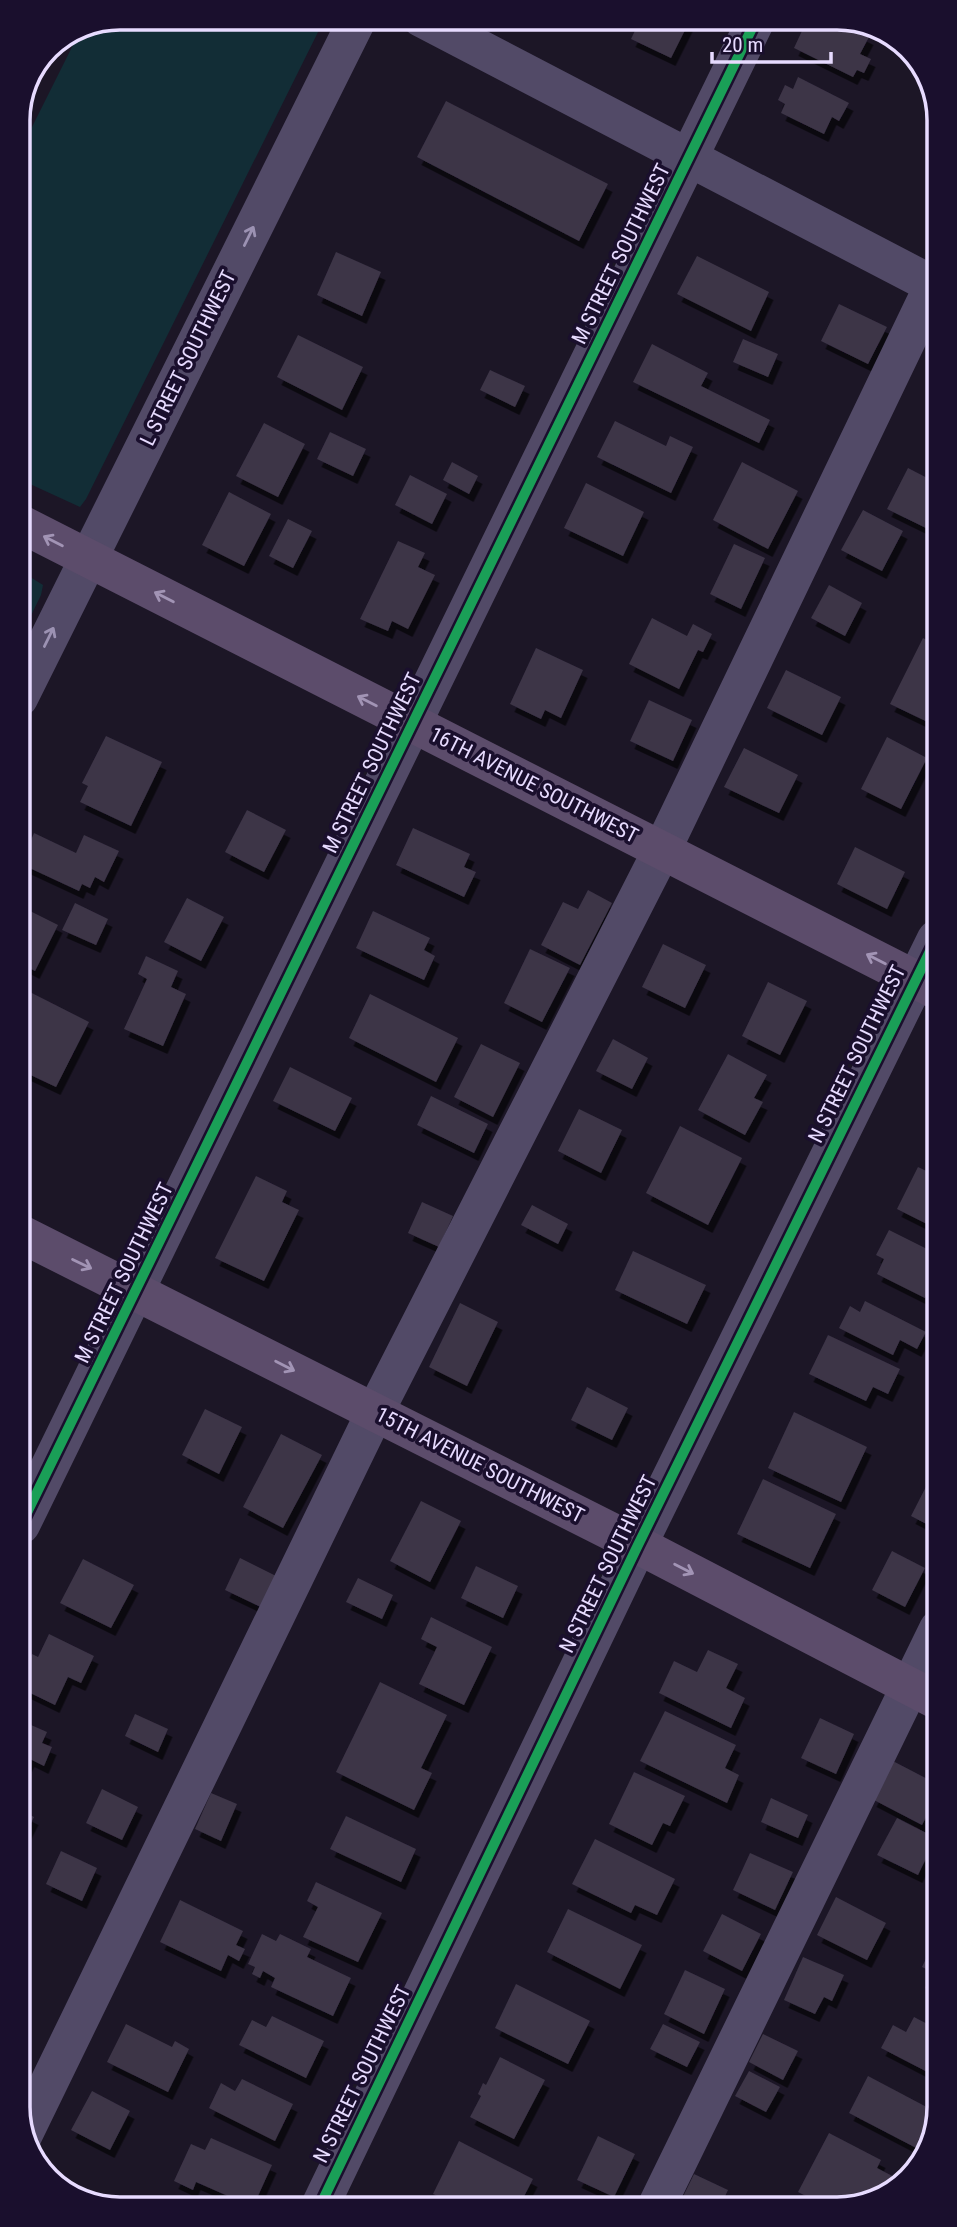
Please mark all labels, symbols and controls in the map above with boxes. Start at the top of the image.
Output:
scale bar [712,21,831,65]
text: 20 m [722,33,763,57]
street label: M STREET SOUTHWEST [567,160,675,348]
one-way arrow [242,226,256,247]
street label: L STREET SOUTHWEST [135,267,241,449]
one-way arrow [43,533,64,547]
one-way arrow [154,590,175,604]
one-way arrow [43,627,57,648]
street label: M STREET SOUTHWEST [318,669,426,857]
one-way arrow [357,693,378,707]
street label: 16TH AVENUE SOUTHWEST [426,722,642,848]
one-way arrow [866,952,887,966]
street label: N STREET SOUTHWEST [804,961,910,1147]
street label: M STREET SOUTHWEST [70,1179,178,1367]
one-way arrow [71,1258,92,1272]
one-way arrow [274,1360,295,1374]
street label: 15TH AVENUE SOUTHWEST [372,1402,588,1528]
street label: N STREET SOUTHWEST [555,1471,661,1657]
one-way arrow [674,1563,694,1577]
street label: N STREET SOUTHWEST [309,1981,415,2167]

